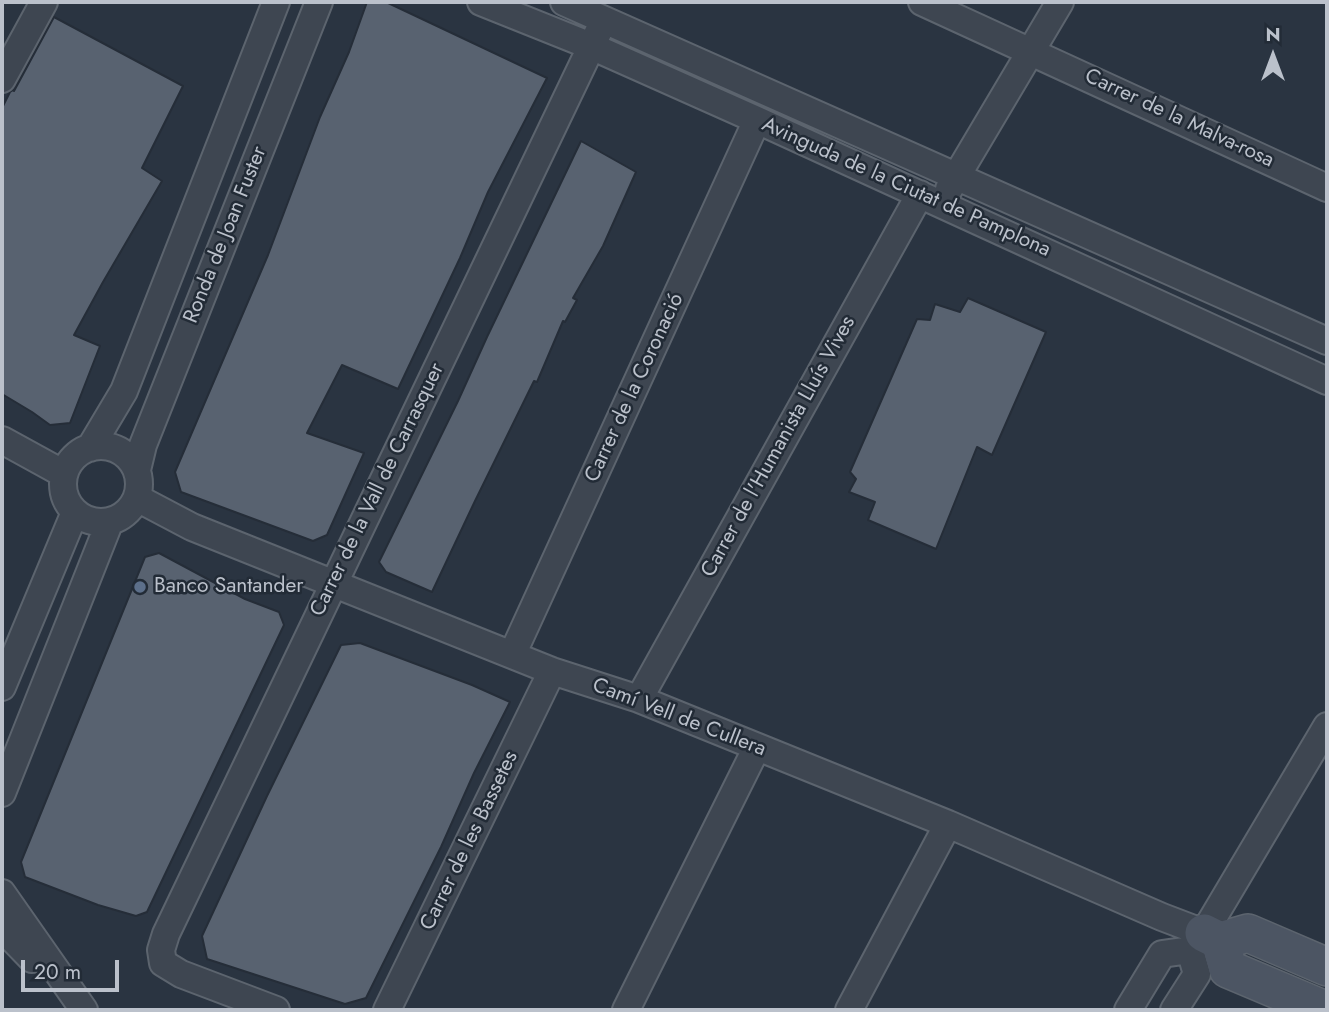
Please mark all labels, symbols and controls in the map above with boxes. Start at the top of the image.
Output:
north arrow [1238,21,1308,91]
text: N [1265,21,1281,48]
street label: Carrer de la Malva-rosa [1080,64,1278,174]
street label: Avinguda de la Ciutat de Pamplona [758,113,1054,263]
street label: Ronda de Joan Fuster [179,143,273,327]
street label: Carrer de la Coronació [580,290,690,486]
street label: Carrer de l'Humanista Lluís Vives [697,312,861,582]
street label: Carrer de la Vall de Carrasquer [306,359,450,621]
place label: Banco Santander [154,574,303,600]
marker: Banco Santander [132,579,148,595]
street label: Camí Vell de Cullera [589,673,769,763]
street label: Carrer de les Bassetes [416,747,524,935]
scale bar [24,946,122,990]
text: 20 m [34,957,81,987]

